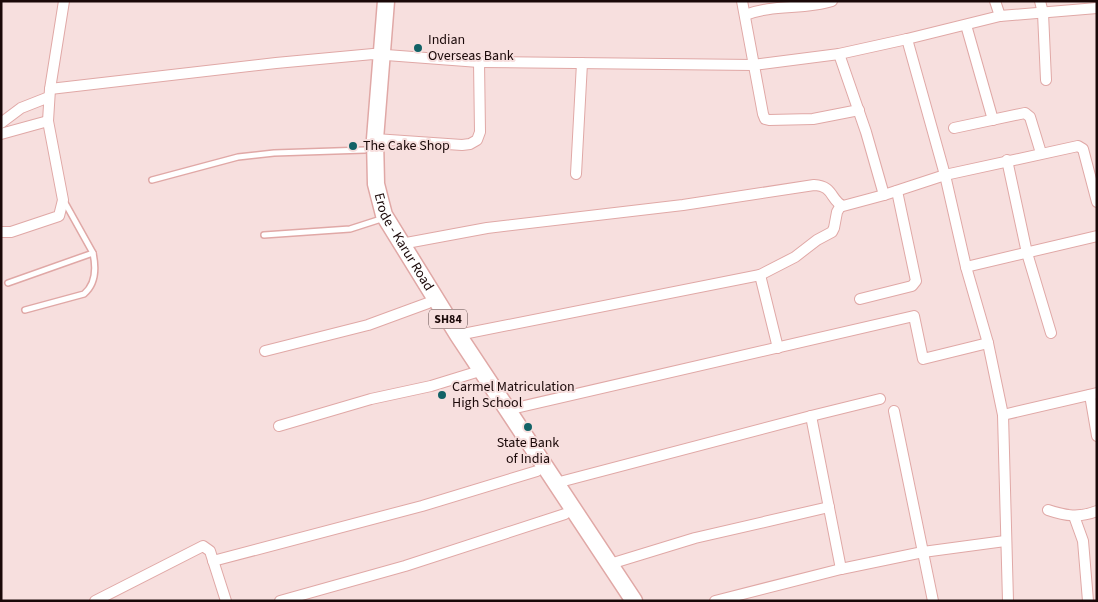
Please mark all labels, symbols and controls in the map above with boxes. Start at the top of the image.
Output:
place label: Indian Overseas Bank [428,30,514,66]
marker: Indian Overseas Bank [412,42,424,54]
place label: The Cake Shop [363,136,450,156]
marker: The Cake Shop [347,140,359,152]
street label: Erode - Karur Road [369,191,438,295]
road number: SH84 [429,310,467,328]
place label: Carmel Matriculation High School [452,377,575,413]
marker: Carmel Matriculation High School [436,389,448,401]
marker: State Bank of India [522,421,534,433]
place label: State Bank of India [497,433,559,469]

